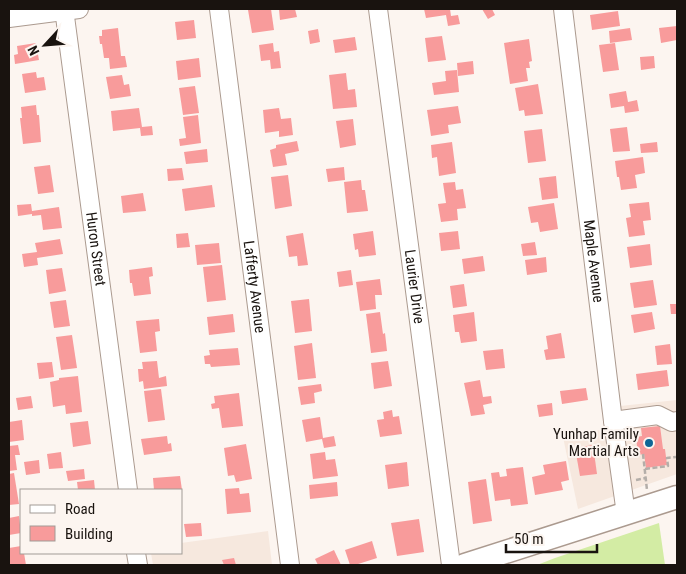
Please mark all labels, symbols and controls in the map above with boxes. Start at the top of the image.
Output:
north arrow [20,20,70,70]
text: N [24,43,42,58]
street label: Huron Street [82,211,110,287]
street label: Maple Avenue [580,219,608,303]
street label: Lafferty Avenue [240,239,269,334]
street label: Laurier Drive [401,248,428,325]
place label: Yunhap Family Martial Arts [553,425,639,460]
marker: Yunhap Family Martial Arts [643,437,655,449]
legend [20,489,182,554]
text: Road [65,500,95,518]
scale bar [506,522,597,554]
text: Building [65,525,113,543]
text: 50 m [514,530,544,548]

